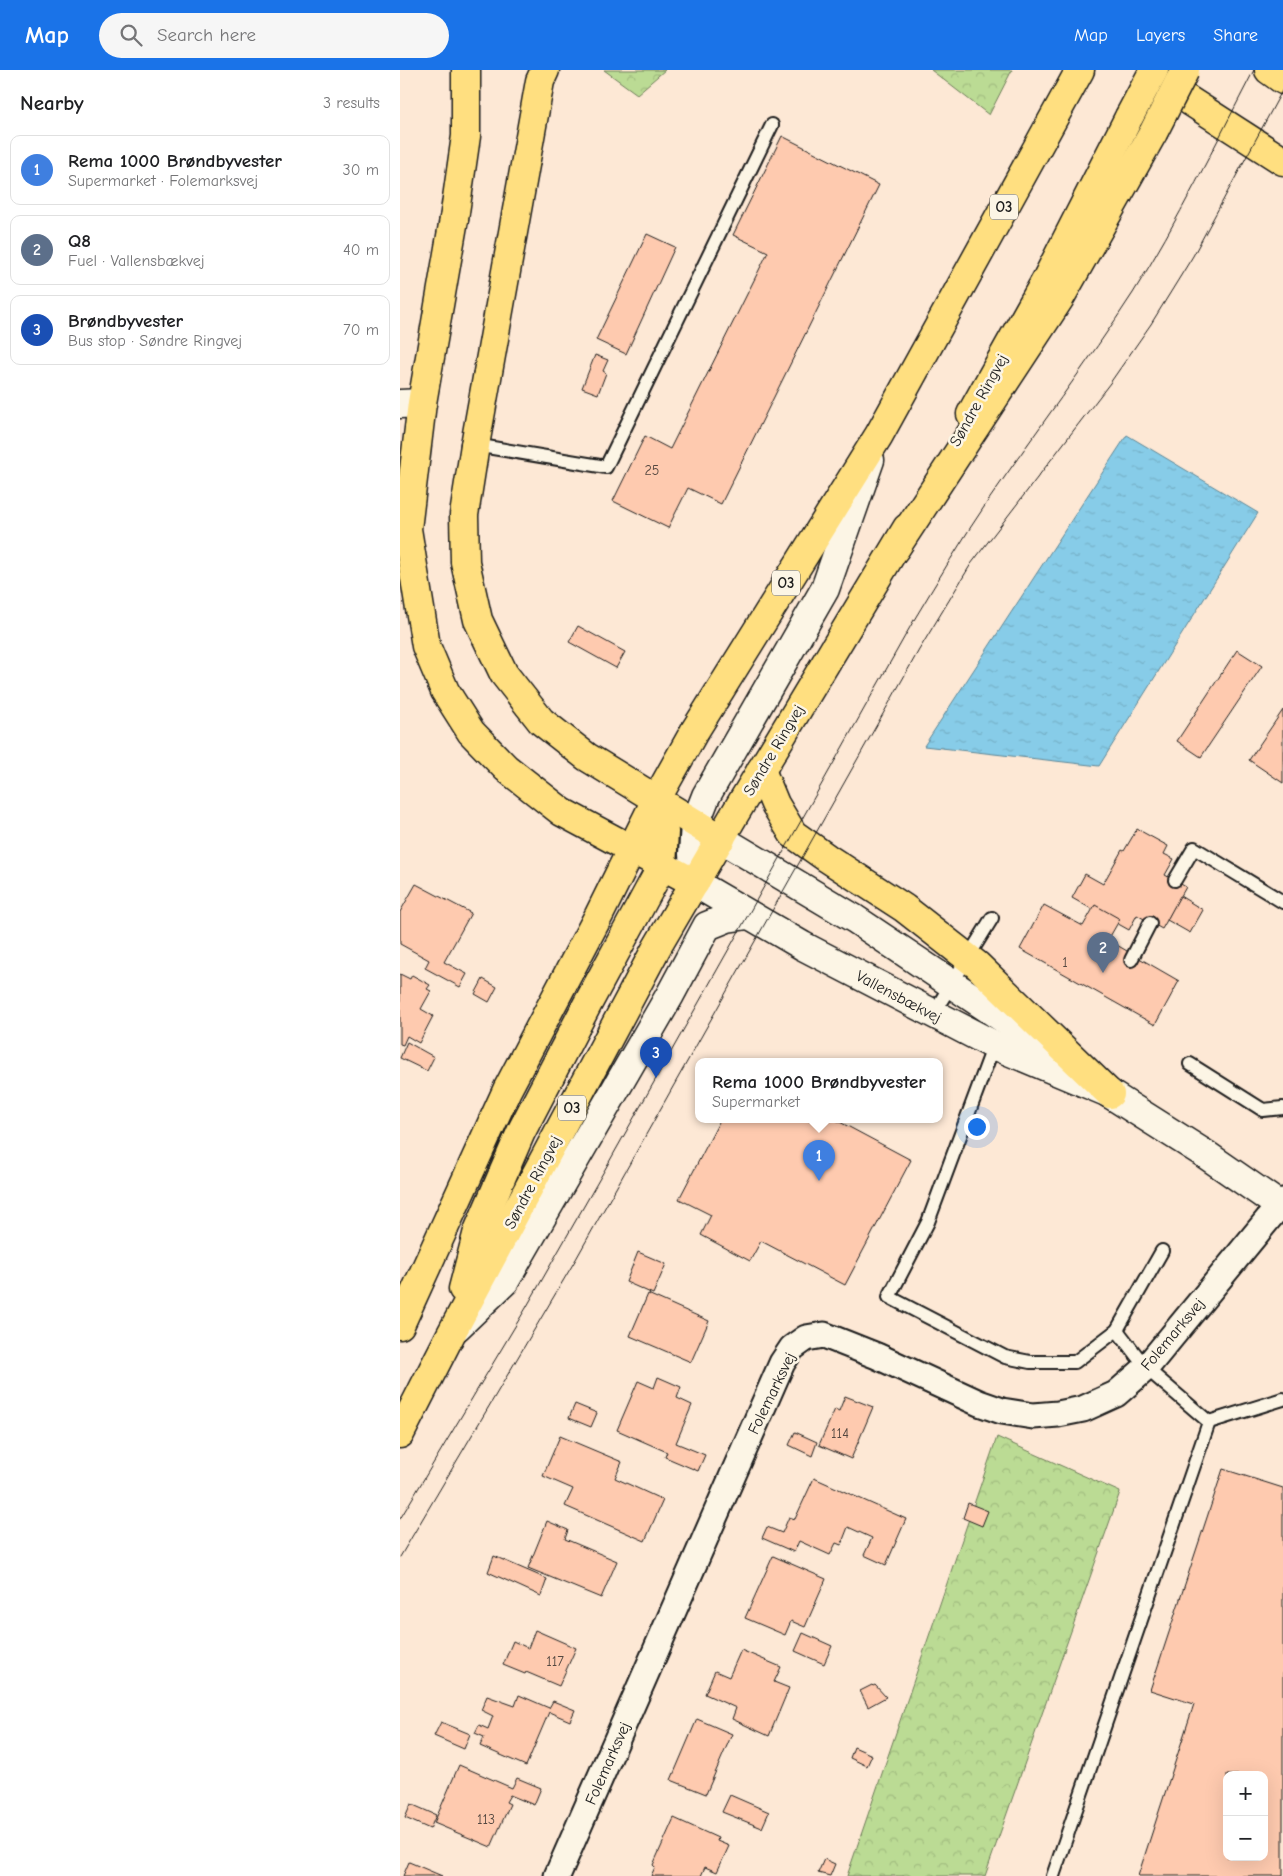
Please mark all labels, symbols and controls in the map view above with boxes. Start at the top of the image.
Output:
search box [99,13,449,58]
text: Map [25,21,69,49]
icon: search [117,21,145,49]
text: Search here [157,24,256,46]
text: Map [1074,25,1108,46]
text: Layers [1136,25,1185,46]
text: Share [1213,25,1258,46]
text: Nearby [20,91,84,115]
text: 3 results [323,94,380,112]
text: Rema 1000 Brøndbyvester [68,150,282,172]
text: 1 [34,161,40,179]
text: 30 m [343,161,379,179]
text: Supermarket · Folemarksvej [68,172,258,190]
road number: O3 [990,194,1018,220]
text: Q8 [68,230,91,252]
text: 2 [33,241,41,259]
text: 40 m [343,241,379,259]
text: Fuel · Vallensbækvej [68,252,205,270]
text: Brøndbyvester [68,310,183,332]
text: 3 [33,321,41,339]
text: 70 m [343,321,379,339]
text: Bus stop · Søndre Ringvej [68,332,242,350]
street label: Søndre Ringvej [946,351,1012,450]
house number: 25 [645,462,659,479]
road number: O3 [772,570,800,596]
street label: Søndre Ringvej [740,702,808,799]
pin: 2 [1087,932,1119,973]
house number: 1 [1062,954,1068,971]
street label: Vallensbækvej [853,967,944,1027]
pin: 3 [640,1037,672,1078]
popup [695,1058,943,1123]
text: Rema 1000 Brøndbyvester [712,1071,926,1093]
text: Supermarket [712,1093,800,1111]
road number: O3 [558,1096,586,1120]
your location [964,1114,990,1140]
street label: Søndre Ringvej [501,1133,565,1232]
pin: 1 [803,1140,835,1181]
street label: Folemarksvej [1137,1295,1208,1374]
street label: Folemarksvej [744,1350,799,1437]
house number: 114 [831,1425,849,1442]
house number: 117 [546,1653,564,1670]
street label: Folemarksvej [582,1719,634,1808]
map controls [1223,1771,1268,1861]
button: + [1223,1771,1268,1816]
house number: 113 [477,1811,495,1828]
button: − [1223,1816,1268,1861]

